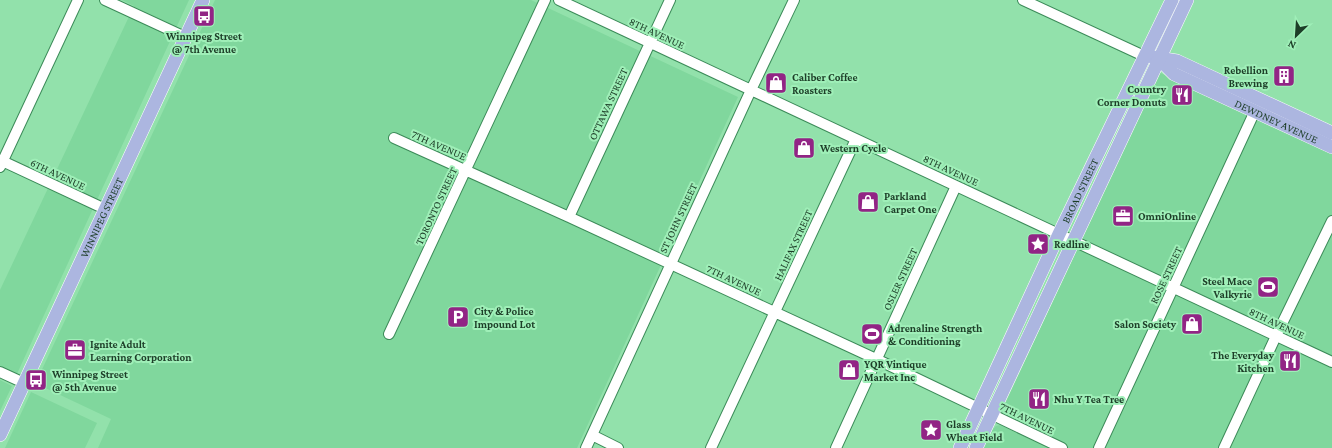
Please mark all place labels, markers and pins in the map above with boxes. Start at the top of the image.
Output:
bus stop icon: Winnipeg Street @ 7th Avenue [191,3,217,29]
place label: Winnipeg Street @ 7th Avenue [165,30,242,55]
building icon: Rebellion Brewing [1271,63,1297,89]
place label: Rebellion Brewing [1224,64,1269,89]
shop icon: Caliber Coffee Roasters [763,70,789,96]
place label: Caliber Coffee Roasters [792,71,858,96]
restaurant icon: Country Corner Donuts [1169,82,1195,108]
place label: Country Corner Donuts [1097,83,1167,108]
shop icon: Western Cycle [791,135,817,161]
place label: Western Cycle [819,142,886,154]
shop icon: Parkland Carpet One [855,189,881,215]
place label: Parkland Carpet One [884,190,937,215]
office icon: OmniOnline [1110,203,1136,229]
place label: OmniOnline [1138,210,1196,222]
place icon: Redline [1025,231,1051,257]
place label: Redline [1054,238,1089,250]
sports icon: Steel Mace Valkyrie [1255,274,1281,300]
place label: Steel Mace Valkyrie [1202,275,1252,300]
parking icon: City & Police Impound Lot [445,304,471,330]
place label: City & Police Impound Lot [474,305,535,330]
shop icon: Salon Society [1179,311,1205,337]
place label: Salon Society [1114,318,1177,330]
sports icon: Adrenaline Strength & Conditioning [859,321,885,347]
place label: Adrenaline Strength & Conditioning [887,322,983,347]
office icon: Ignite Adult Learning Corporation [62,337,88,363]
place label: Ignite Adult Learning Corporation [90,338,192,363]
restaurant icon: The Everyday Kitchen [1277,348,1303,374]
place label: The Everyday Kitchen [1211,349,1275,374]
shop icon: YQR Vintique Market Inc [836,357,862,383]
place label: YQR Vintique Market Inc [864,358,927,383]
bus stop icon: Winnipeg Street @ 5th Avenue [23,367,49,393]
place label: Winnipeg Street @ 5th Avenue [51,368,128,393]
restaurant icon: Nhu Y Tea Tree [1026,386,1052,412]
place label: Nhu Y Tea Tree [1054,393,1124,405]
place icon: Glass Wheat Field [918,417,944,443]
place label: Glass Wheat Field [945,418,1003,443]

